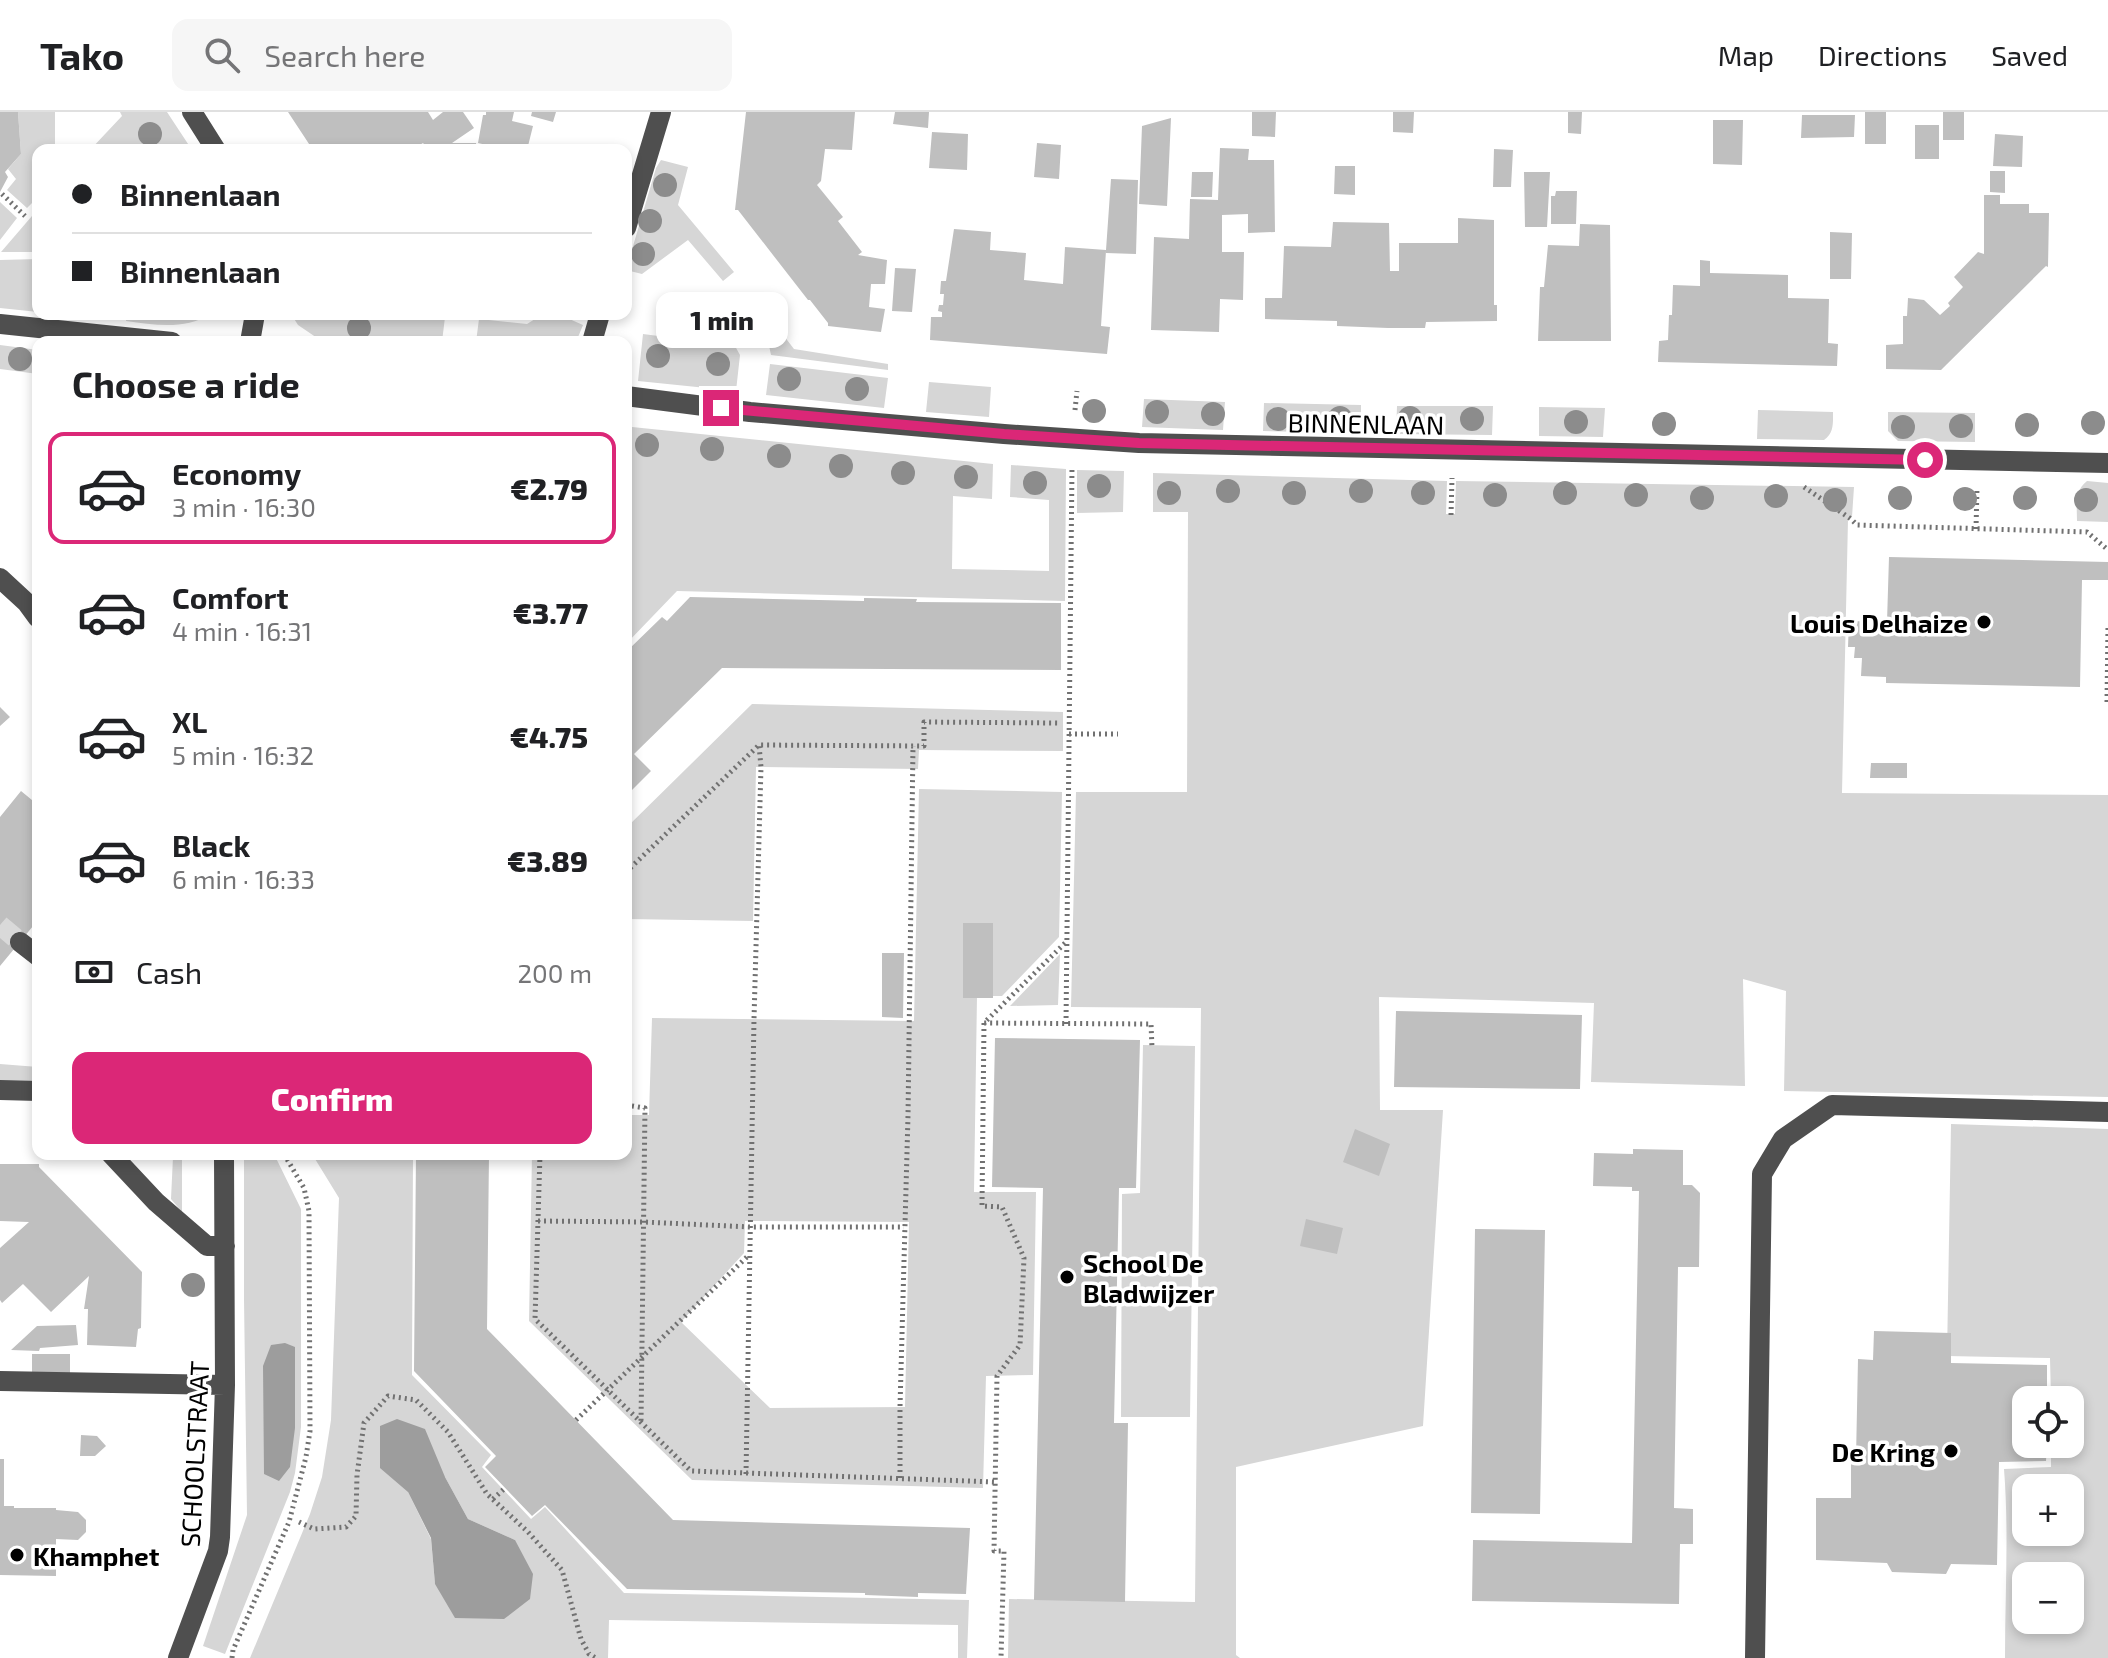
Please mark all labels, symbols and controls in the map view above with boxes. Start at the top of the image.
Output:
search box [172,19,732,91]
text: Tako [40,32,124,78]
icon: search [200,33,244,77]
text: Search here [264,37,425,73]
text: Map [1718,38,1774,72]
text: Directions [1818,38,1947,72]
text: Saved [1991,38,2068,72]
text: Binnenlaan [120,176,281,212]
text: Binnenlaan [120,253,281,289]
callout: 1 min [655,292,787,348]
text: 1 min [690,304,754,335]
text: Choose a ride [72,362,300,405]
route end [703,390,739,426]
street label: BINNENLAAN [1287,406,1445,440]
route start [1907,442,1943,478]
icon: car [76,452,148,524]
text: Economy [172,455,301,491]
text: €2.79 [510,470,588,506]
text: 3 min · 16:30 [172,491,316,522]
icon: car [76,576,148,648]
text: Comfort [172,579,289,615]
text: €3.77 [513,594,588,630]
place label: Louis Delhaize [1790,607,1968,638]
marker: Louis Delhaize [1975,613,1993,631]
text: 4 min · 16:31 [172,615,312,646]
icon: car [76,700,148,772]
text: XL [172,703,207,739]
text: €4.75 [510,718,588,754]
text: 5 min · 16:32 [172,739,314,770]
icon: car [76,824,148,896]
text: Black [172,827,250,863]
text: €3.89 [507,842,588,878]
text: 6 min · 16:33 [172,863,315,894]
icon: cash [72,950,116,994]
text: Cash [136,954,202,990]
text: 200 m [517,957,592,988]
button: Confirm [72,1052,592,1144]
place label: School De Bladwijzer [1083,1247,1214,1308]
marker: School De Bladwijzer [1058,1268,1076,1286]
street label: SCHOOLSTRAAT [174,1360,214,1548]
map controls [2012,1386,2084,1634]
button: locate [2012,1386,2084,1458]
place label: De Kring [1831,1436,1935,1467]
marker: De Kring [1942,1442,1960,1460]
button: + [2012,1474,2084,1546]
place label: Khamphet [33,1540,160,1571]
marker: Khamphet [8,1546,26,1564]
button: − [2012,1562,2084,1634]

